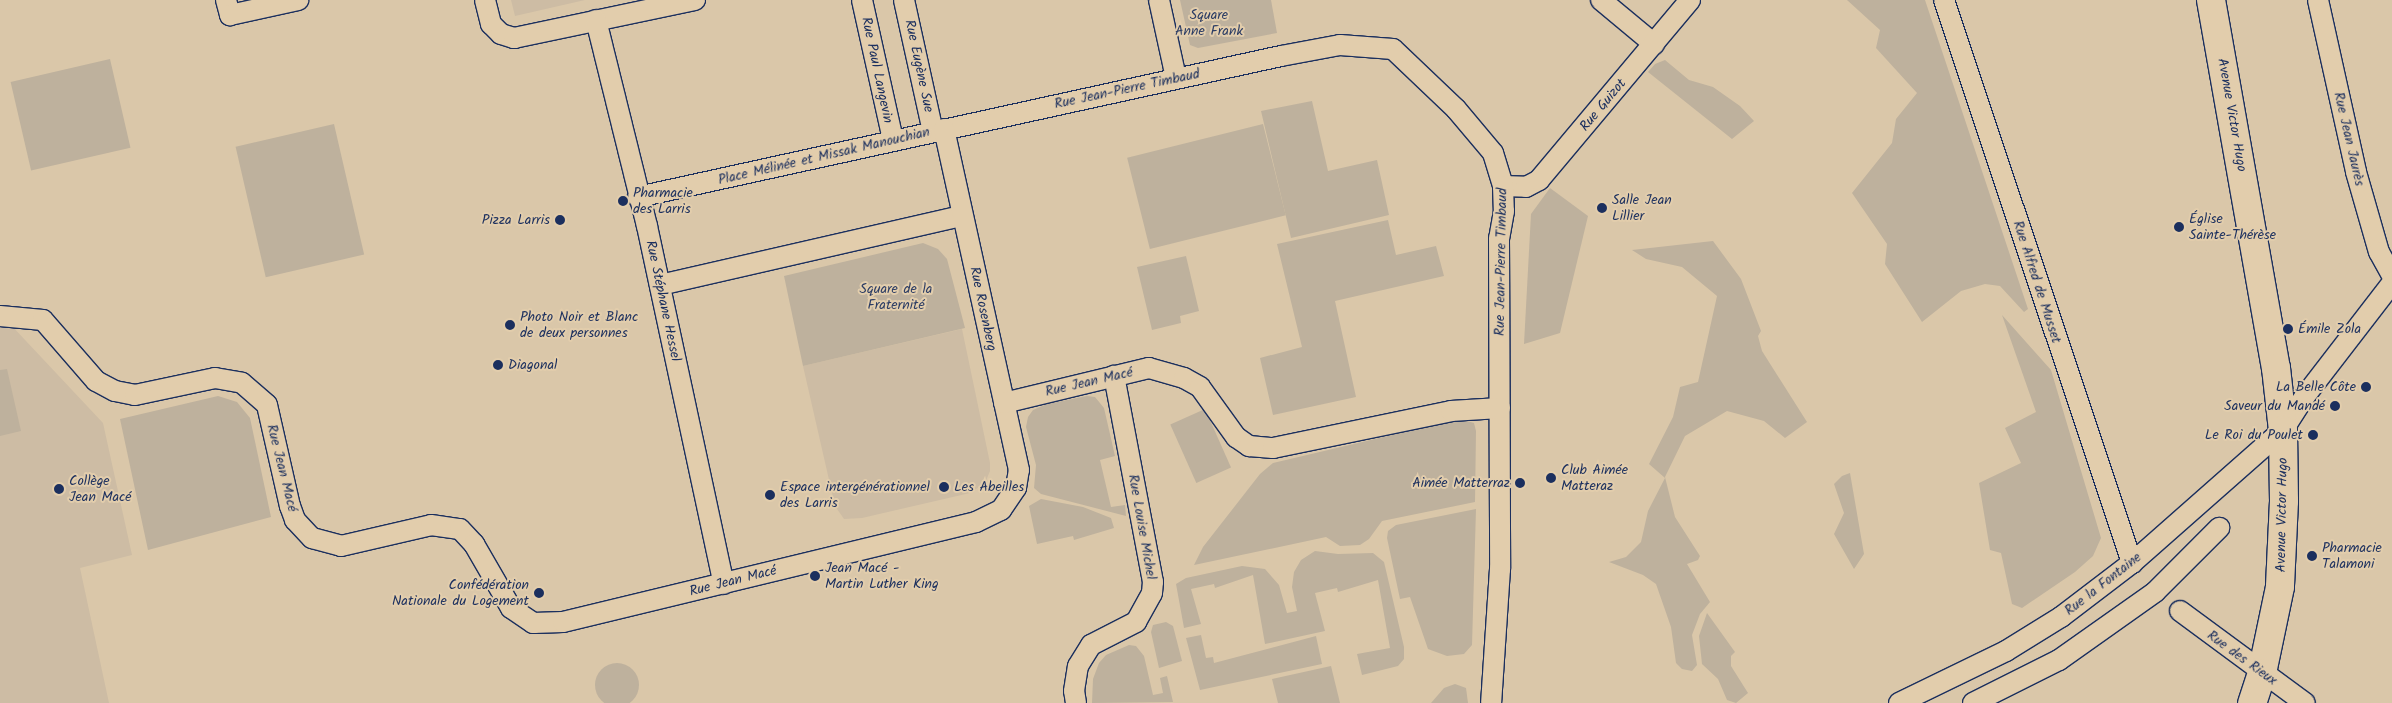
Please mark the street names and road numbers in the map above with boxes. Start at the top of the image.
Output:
street label: Rue Paul Langevin [858,15,896,125]
street label: Rue Eugène Sue [901,18,937,114]
street label: Avenue Victor Hugo [2214,57,2250,173]
street label: Rue Jean-Pierre Timbaud [1053,65,1201,113]
street label: Rue Guizot [1576,75,1630,135]
street label: Rue Jean Jaurès [2330,90,2368,188]
street label: Place Mélinée et Missak Manouchian [716,123,932,189]
street label: Rue Jean-Pierre Timbaud [1491,188,1511,336]
street label: Rue Alfred de Musset [2009,219,2065,345]
street label: Rue Stéphane Hessel [642,239,684,363]
street label: Rue Rosenberg [966,265,1000,353]
street label: Rue Jean Macé [1044,364,1134,400]
street label: Rue Jean Macé [263,423,301,513]
street label: Avenue Victor Hugo [2273,457,2291,573]
street label: Rue Louise Michel [1124,473,1160,581]
street label: Rue la Fontaine [2061,549,2145,619]
street label: Rue Jean Macé [688,562,778,600]
street label: Rue des Rieux [2204,627,2280,689]

